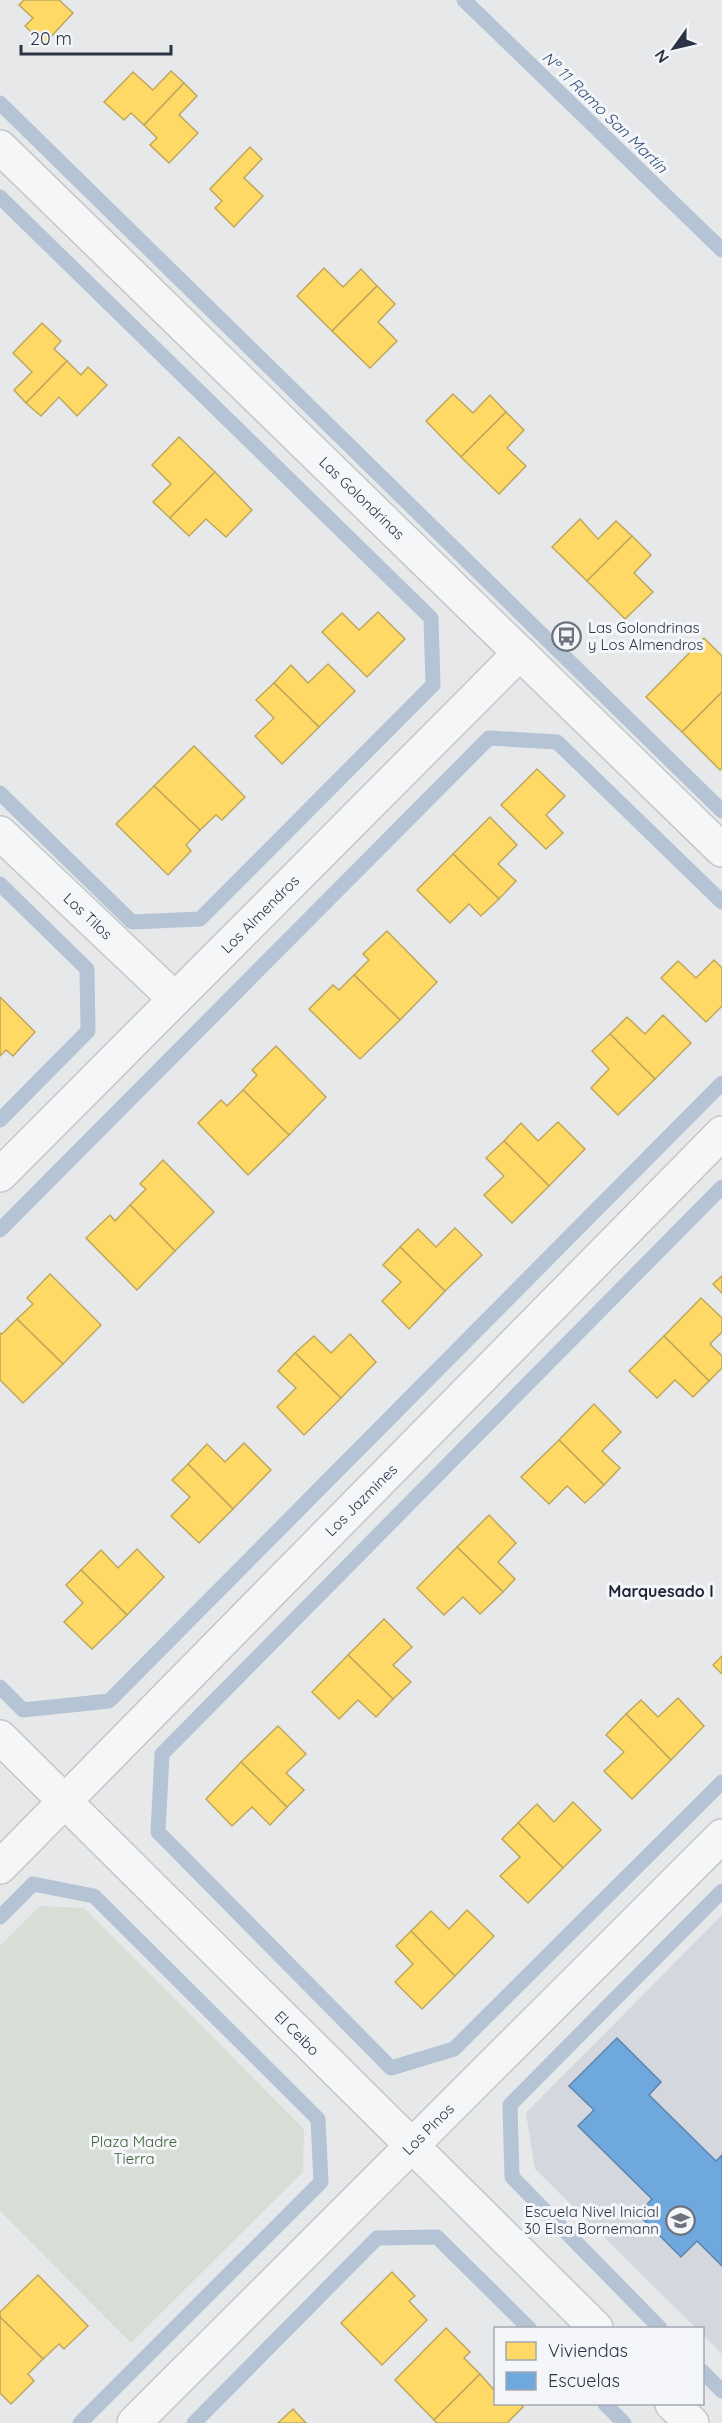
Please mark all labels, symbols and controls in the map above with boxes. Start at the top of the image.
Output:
scale bar [21,18,171,56]
north arrow [644,18,704,78]
text: 20 m [30,27,72,50]
water label: Nº 11 Ramo San Martín [538,47,672,177]
street label: Las Golondrinas [315,452,409,544]
place label: Las Golondrinas y Los Almendros [588,618,703,654]
bus stop icon: Las Golondrinas y Los Almendros [551,620,583,652]
street label: Los Almendros [217,871,303,957]
street label: Los Tilos [60,889,116,943]
street label: Los Jazmines [321,1460,401,1540]
district label: Marquesado I [608,1581,714,1601]
street label: El Ceibo [271,2007,323,2059]
street label: Los Pinos [398,2099,458,2159]
park label: Plaza Madre Tierra [91,2132,177,2168]
place label: Escuela Nivel Inicial 30 Elsa Bornemann [524,2202,659,2238]
school or university icon: Escuela Nivel Inicial 30 Elsa Bornemann [664,2204,696,2236]
legend [494,2327,704,2405]
text: Viviendas [548,2339,628,2362]
text: Escuelas [548,2369,620,2392]

